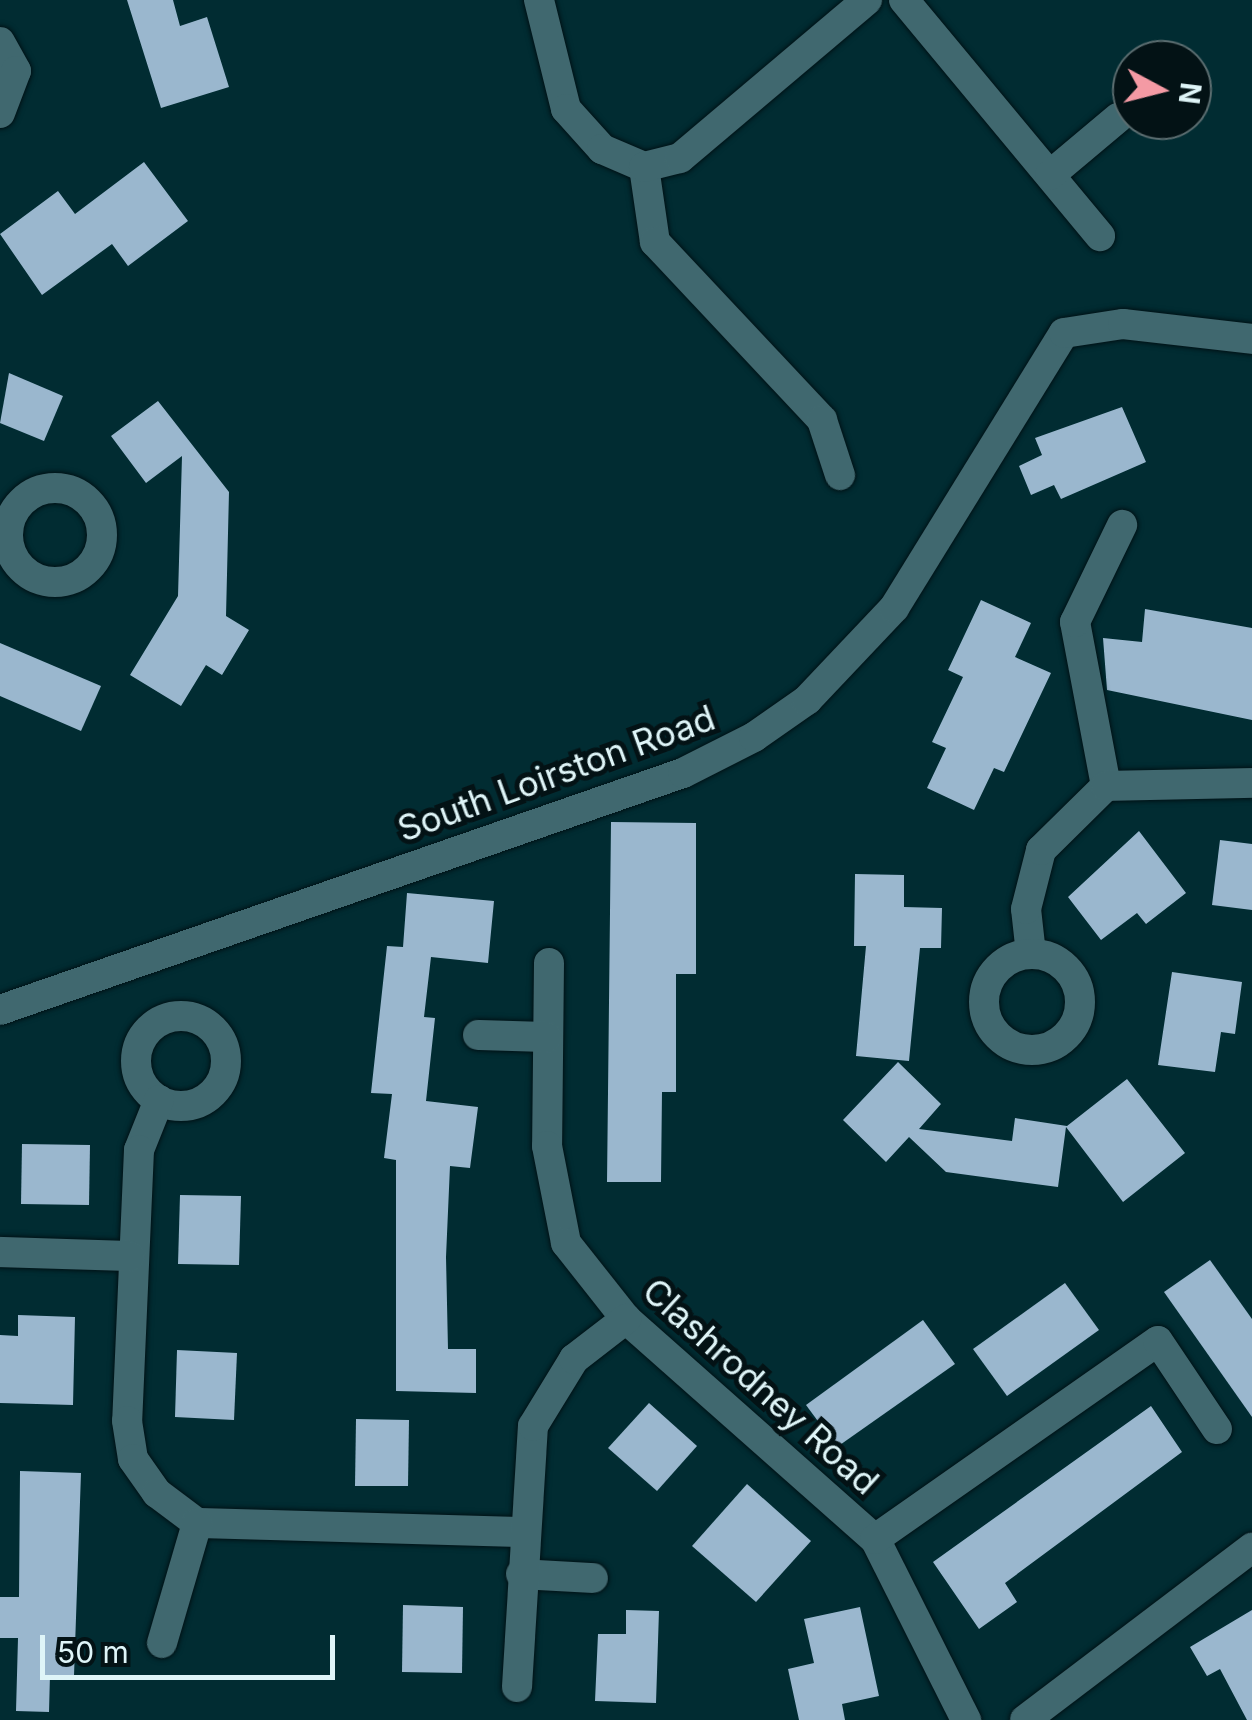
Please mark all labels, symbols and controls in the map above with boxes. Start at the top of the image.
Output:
north arrow [1112,40,1212,140]
text: N [1172,81,1208,106]
street label: South Loirston Road [392,696,720,850]
street label: Clashrodney Road [635,1269,887,1503]
scale bar [45,1615,340,1677]
text: 50 m [57,1634,129,1670]

